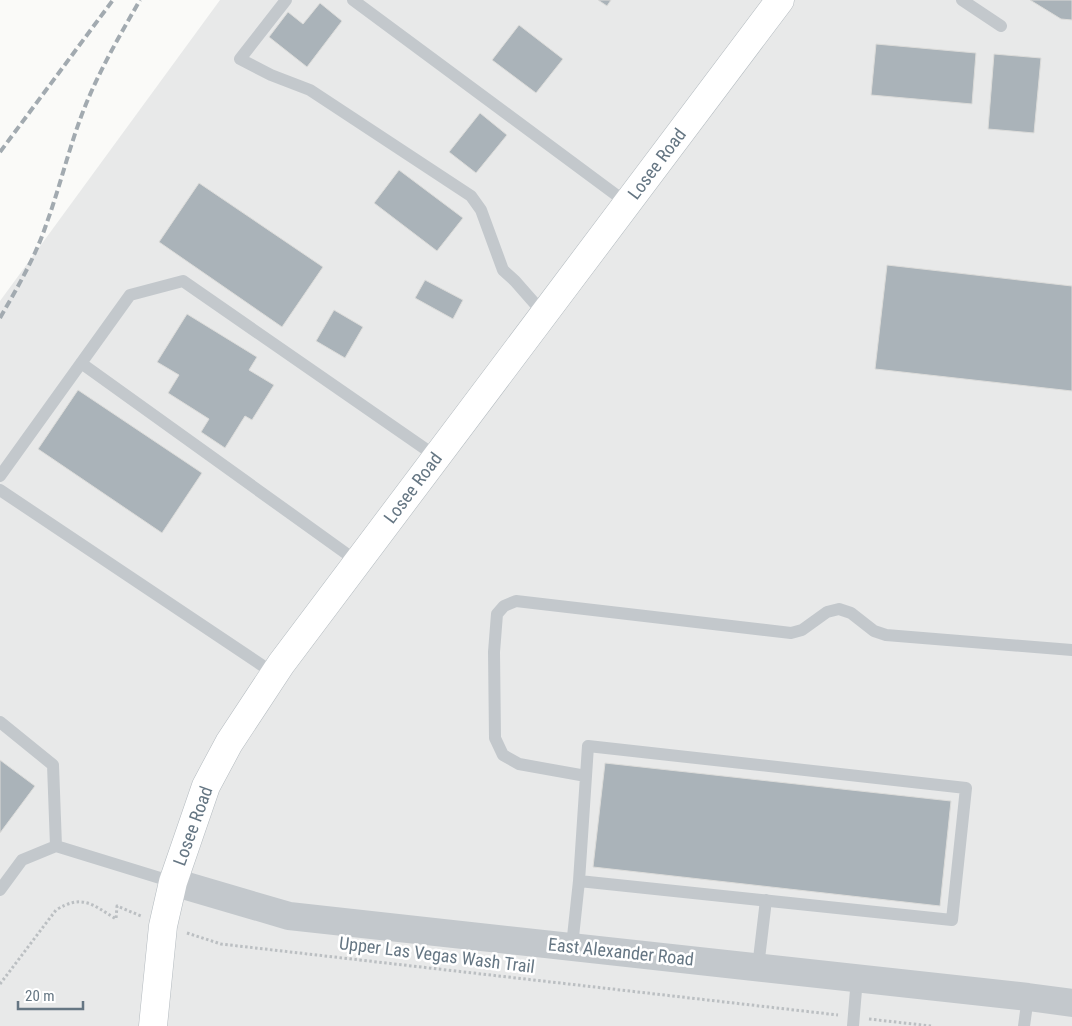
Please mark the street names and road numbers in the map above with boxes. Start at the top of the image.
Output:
street label: Losee Road [623,124,690,203]
street label: Losee Road [379,448,446,527]
street label: Losee Road [168,783,217,868]
street label: Upper Las Vegas Wash Trail [338,932,536,977]
street label: East Alexander Road [547,933,695,970]

